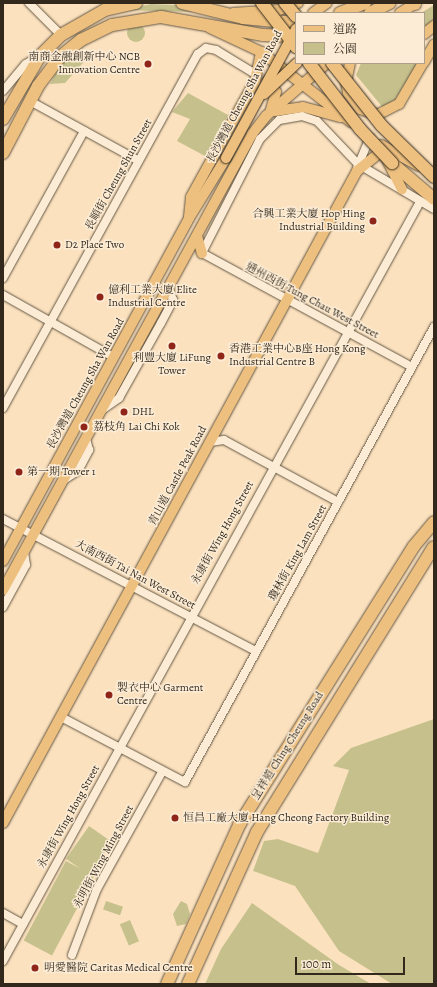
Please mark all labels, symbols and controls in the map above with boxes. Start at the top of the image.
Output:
legend [295,12,425,64]
text: 道路 [333,21,357,37]
street label: 長沙灣道 Cheung Sha Wan Road [204,29,286,165]
text: 公園 [333,41,357,57]
place label: 南商金融創新中心 NCB Innovation Centre [28,51,140,77]
marker: 南商金融創新中心 NCB Innovation Centre [143,59,153,69]
street label: 長順街 Cheung Shun Street [83,117,155,233]
place label: 合興工業大廈 Hop Hing Industrial Building [252,208,365,234]
marker: 合興工業大廈 Hop Hing Industrial Building [368,216,378,226]
place label: D2 Place Two [65,238,124,252]
marker: D2 Place Two [52,240,62,250]
street label: 通州西街 Tung Chau West Street [243,260,381,342]
place label: 億利工業大廈 Elite Industrial Centre [108,284,197,310]
marker: 億利工業大廈 Elite Industrial Centre [95,292,105,302]
street label: 長沙灣道 Cheung Sha Wan Road [44,316,128,452]
marker: 利豐大廈 LiFung Tower [167,341,177,351]
place label: 香港工業中心B座 Hong Kong Industrial Centre B [229,343,366,369]
marker: 香港工業中心B座 Hong Kong Industrial Centre B [216,351,226,361]
place label: 利豐大廈 LiFung Tower [133,352,211,378]
place label: DHL [132,405,154,419]
marker: DHL [119,407,129,417]
place label: 荔枝角 Lai Chi Kok [93,420,180,434]
marker: 荔枝角 Lai Chi Kok [78,421,90,433]
street label: 青山道 Castle Peak Road [146,424,210,528]
place label: 第一期 Tower 1 [27,465,95,479]
marker: 第一期 Tower 1 [14,467,24,477]
street label: 永康街 Wing Hong Street [189,479,257,587]
street label: 瓊林街 King Lam Street [266,503,330,603]
street label: 大南西街 Tai Nan West Street [72,538,198,612]
place label: 製衣中心 Garment Centre [117,682,203,708]
street label: 呈祥道 Ching Cheung Road [249,689,327,803]
marker: 製衣中心 Garment Centre [104,690,114,700]
street label: 永康街 Wing Hong Street [35,763,103,871]
street label: 永明街 Wing Ming Street [71,803,137,911]
place label: 恒昌工廠大廈 Hang Cheong Factory Building [183,811,389,825]
marker: 恒昌工廠大廈 Hang Cheong Factory Building [170,813,180,823]
scale bar [297,949,407,975]
text: 100 m [302,956,331,972]
place label: 明愛醫院 Caritas Medical Centre [44,961,193,975]
marker: 明愛醫院 Caritas Medical Centre [29,962,41,974]

